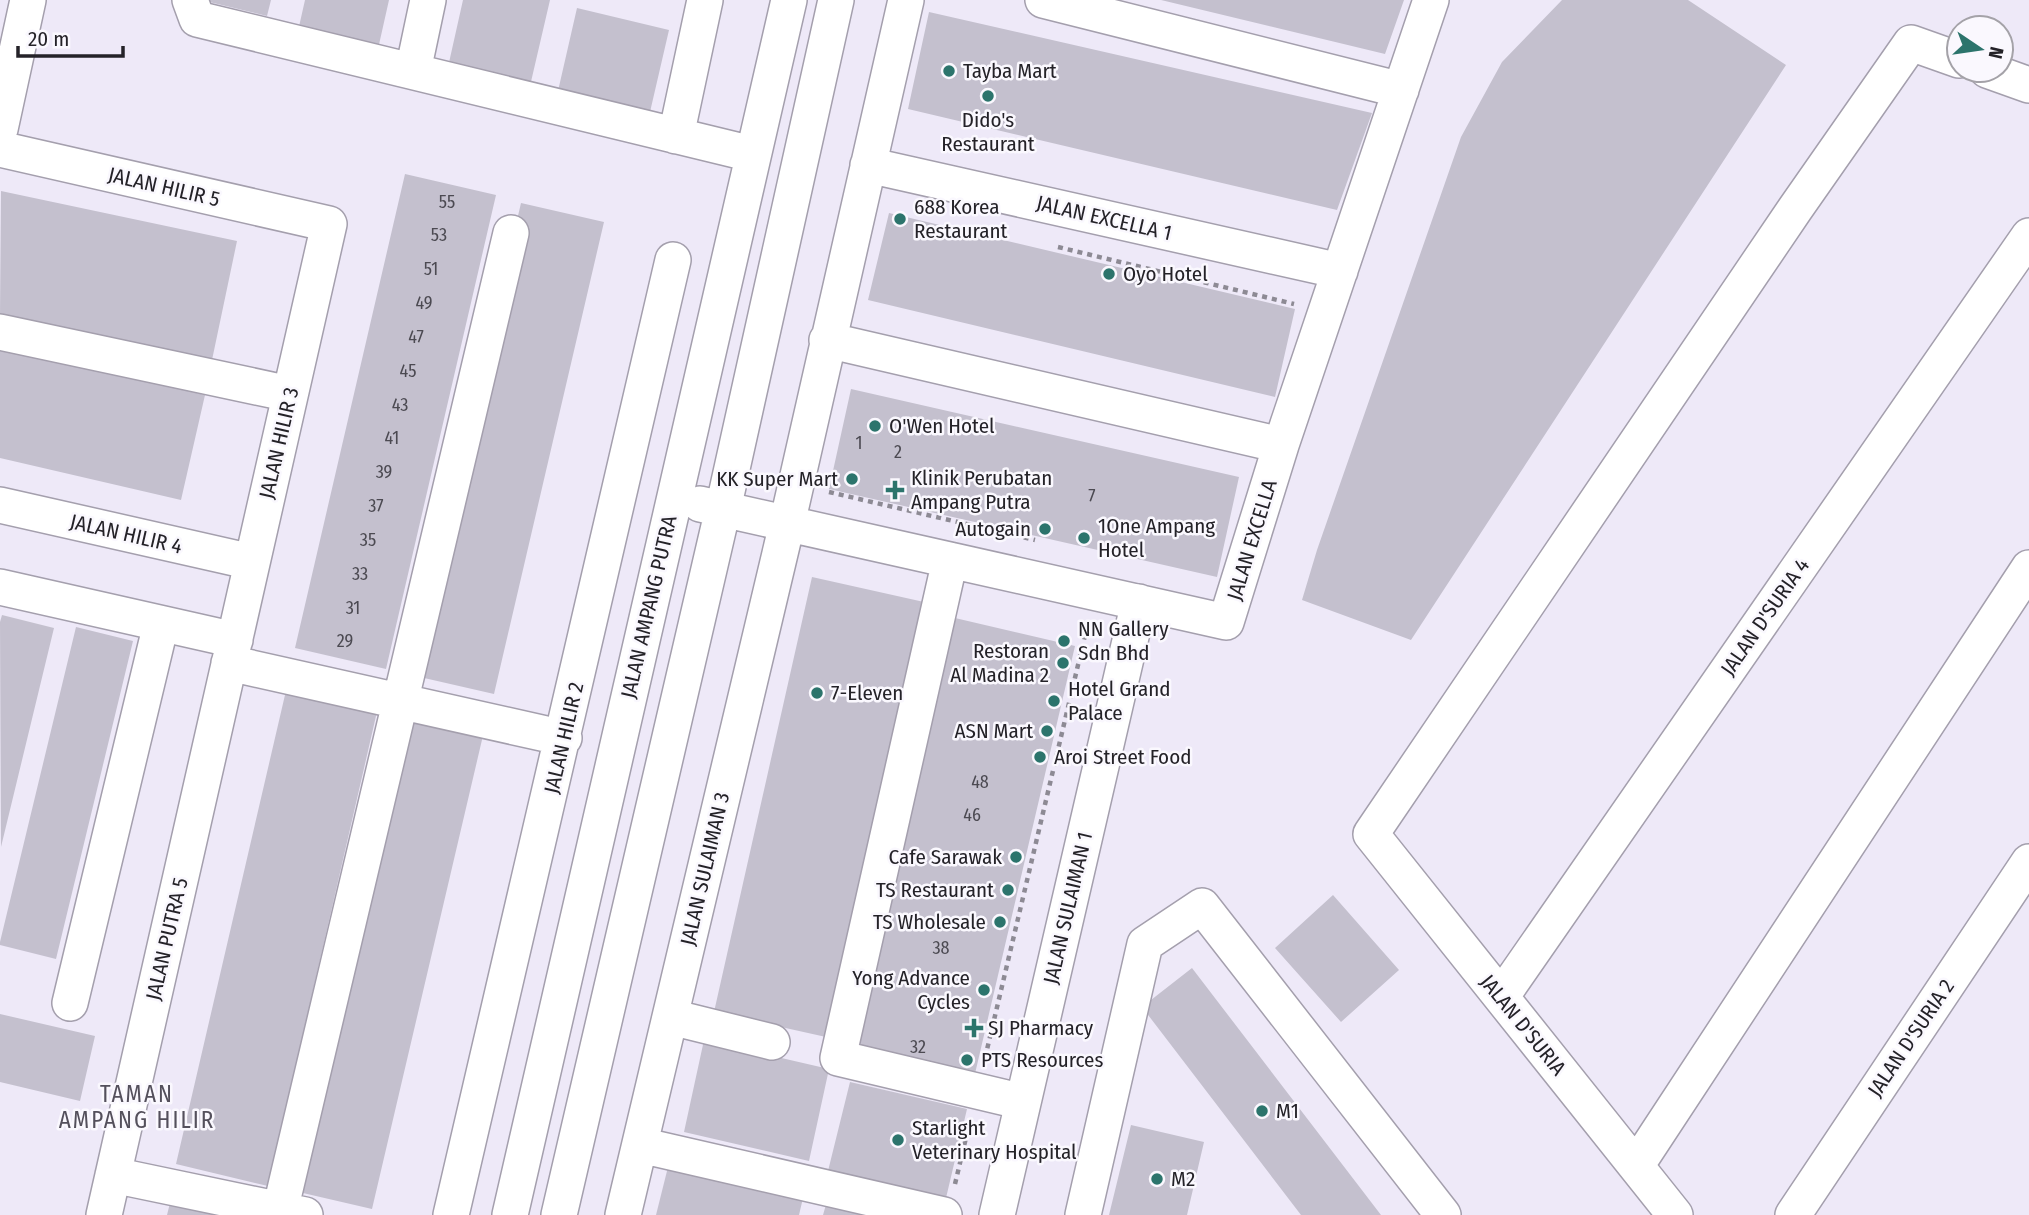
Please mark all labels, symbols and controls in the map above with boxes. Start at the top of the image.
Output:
scale bar [18,14,122,58]
north arrow [1945,14,2015,84]
text: 20 m [28,26,69,52]
text: N [1984,45,2009,61]
place label: Tayba Mart [963,58,1057,84]
marker: Tayba Mart [941,63,957,79]
marker: Dido's Restaurant [980,88,996,104]
place label: Dido's Restaurant [941,107,1035,157]
street label: JALAN HILIR 5 [106,162,222,212]
street label: JALAN EXCELLA 1 [1034,190,1174,246]
house number: 55 [439,191,455,213]
place label: 688 Korea Restaurant [914,194,1007,244]
marker: 688 Korea Restaurant [892,211,908,227]
house number: 53 [431,224,447,246]
house number: 51 [424,258,438,280]
place label: Oyo Hotel [1123,261,1208,287]
marker: Oyo Hotel [1101,266,1117,282]
house number: 49 [415,292,433,314]
house number: 47 [408,326,424,348]
house number: 45 [400,360,416,382]
street label: JALAN HILIR 3 [254,385,304,501]
house number: 43 [392,394,408,416]
place label: O'Wen Hotel [889,413,995,439]
marker: O'Wen Hotel [867,418,883,434]
house number: 41 [385,427,399,449]
house number: 1 [855,432,863,454]
house number: 2 [894,441,902,463]
house number: 39 [376,461,392,483]
place label: Klinik Perubatan Ampang Putra [911,465,1052,515]
place label: KK Super Mart [716,466,838,492]
marker: KK Super Mart [844,471,860,487]
street label: JALAN EXCELLA [1221,477,1283,603]
marker: Klinik Perubatan Ampang Putra [885,480,905,500]
house number: 7 [1088,485,1096,507]
house number: 37 [368,495,384,517]
street label: JALAN HILIR 4 [67,508,185,560]
street label: JALAN AMPANG PUTRA [615,513,683,701]
place label: 1One Ampang Hotel [1098,513,1215,563]
place label: Autogain [955,516,1031,542]
marker: Autogain [1037,521,1053,537]
house number: 35 [360,529,376,551]
marker: 1One Ampang Hotel [1076,530,1092,546]
street label: JALAN D'SURIA 4 [1715,553,1815,681]
house number: 33 [352,563,368,585]
house number: 31 [346,597,360,619]
place label: NN Gallery Sdn Bhd [1078,616,1169,666]
house number: 29 [337,630,353,652]
marker: NN Gallery Sdn Bhd [1056,633,1072,649]
place label: Restoran Al Madina 2 [950,638,1049,688]
marker: Restoran Al Madina 2 [1055,655,1071,671]
place label: Hotel Grand Palace [1068,676,1171,726]
street label: JALAN HILIR 2 [539,680,589,796]
place label: 7-Eleven [831,680,903,706]
marker: 7-Eleven [809,685,825,701]
marker: Hotel Grand Palace [1046,693,1062,709]
place label: ASN Mart [954,718,1033,744]
marker: ASN Mart [1039,723,1055,739]
place label: Aroi Street Food [1054,744,1191,770]
marker: Aroi Street Food [1032,749,1048,765]
house number: 48 [971,771,989,793]
street label: JALAN SULAIMAN 3 [675,790,735,948]
house number: 46 [963,804,981,826]
street label: JALAN SULAIMAN 1 [1038,829,1098,987]
place label: Cafe Sarawak [889,844,1002,870]
marker: Cafe Sarawak [1008,849,1024,865]
street label: JALAN PUTRA 5 [140,875,194,1003]
place label: TS Restaurant [876,877,994,903]
marker: TS Restaurant [1000,882,1016,898]
place label: TS Wholesale [873,909,986,935]
marker: TS Wholesale [992,914,1008,930]
house number: 38 [932,937,950,959]
place label: Yong Advance Cycles [852,965,970,1015]
street label: JALAN D'SURIA [1475,969,1571,1081]
street label: JALAN D'SURIA 2 [1862,974,1960,1102]
marker: Yong Advance Cycles [976,982,992,998]
place label: SJ Pharmacy [988,1015,1094,1041]
marker: SJ Pharmacy [966,1020,982,1036]
house number: 32 [910,1036,926,1058]
place label: PTS Resources [981,1047,1103,1073]
marker: PTS Resources [959,1052,975,1068]
district label: TAMAN AMPANG HILIR [59,1080,215,1134]
place label: M1 [1276,1098,1299,1124]
marker: M1 [1254,1103,1270,1119]
place label: Starlight Veterinary Hospital [912,1115,1077,1165]
marker: Starlight Veterinary Hospital [890,1132,906,1148]
place label: M2 [1171,1166,1195,1192]
marker: M2 [1149,1171,1165,1187]

